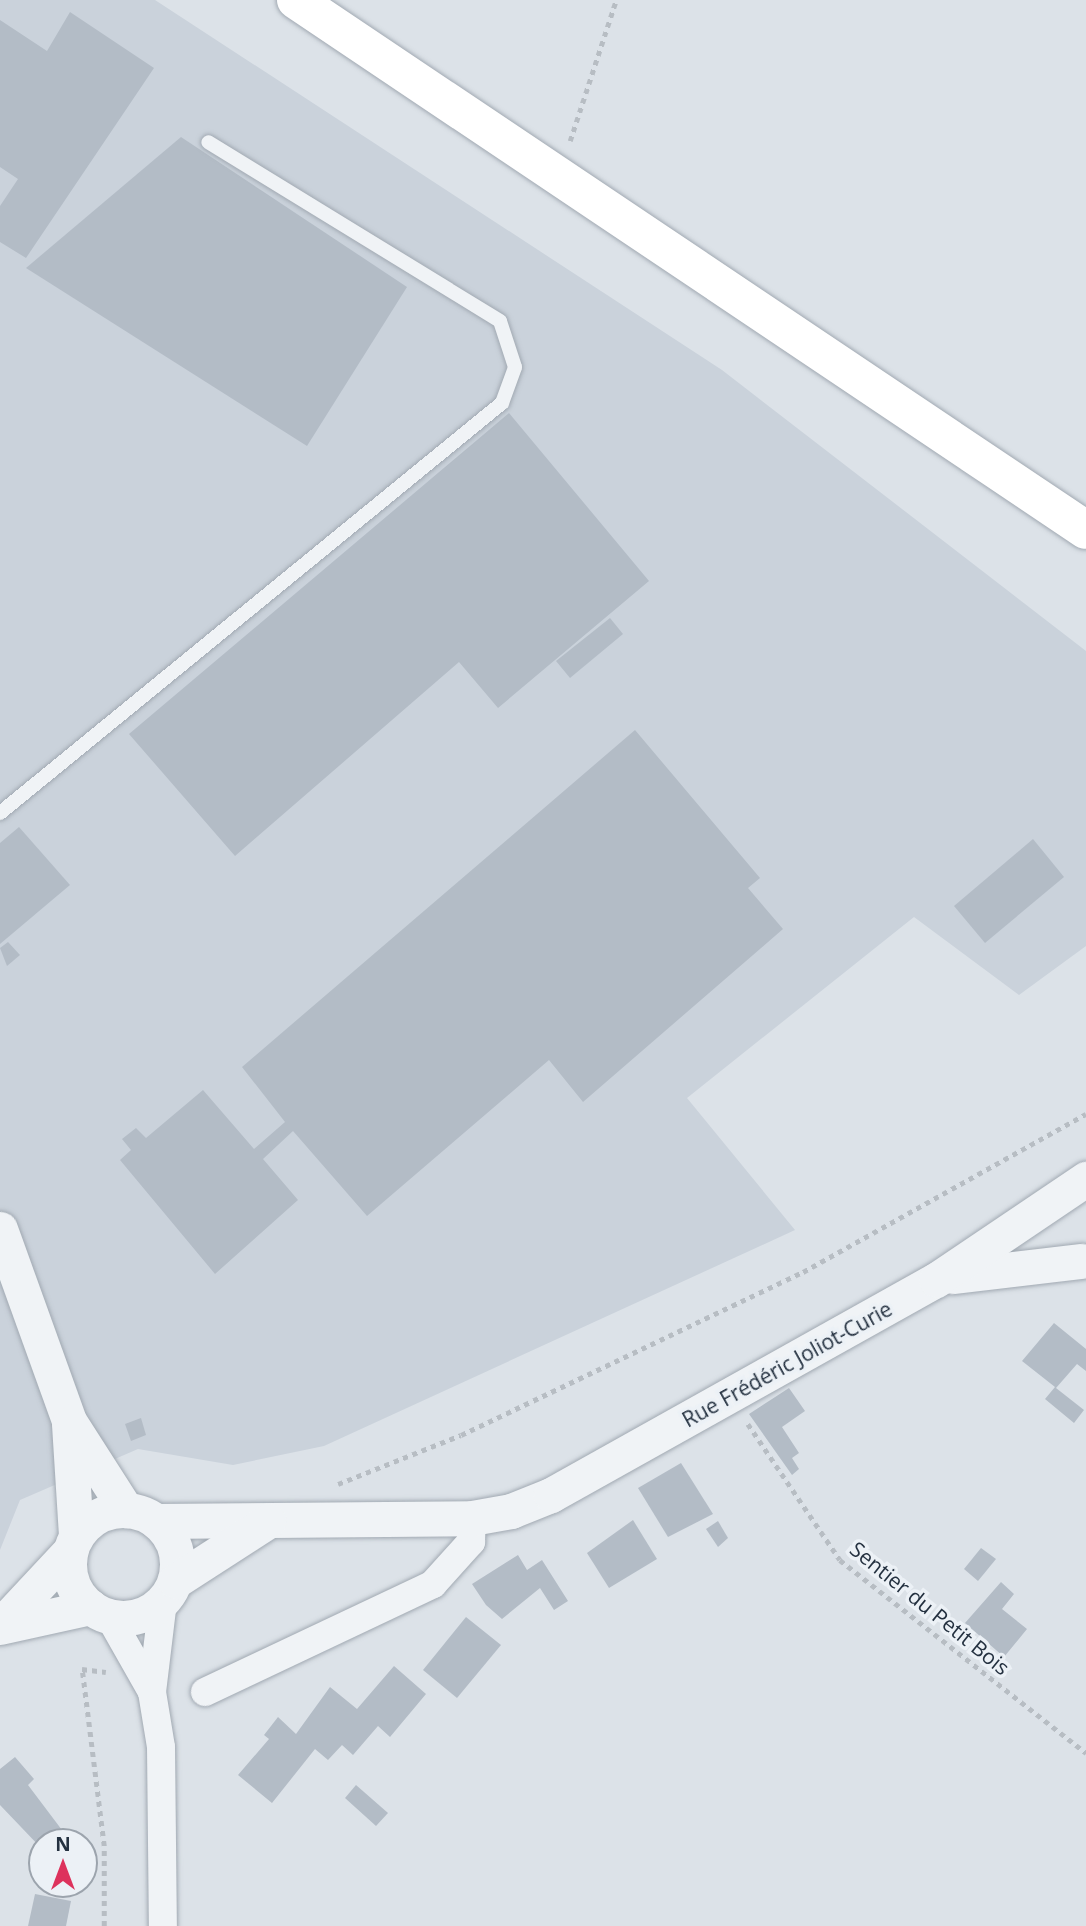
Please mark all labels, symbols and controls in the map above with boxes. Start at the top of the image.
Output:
street label: Rue Frédéric Joliot-Curie [678,1296,896,1432]
street label: Sentier du Petit Bois [845,1536,1015,1680]
north arrow [28,1828,98,1898]
text: N [55,1831,71,1857]

